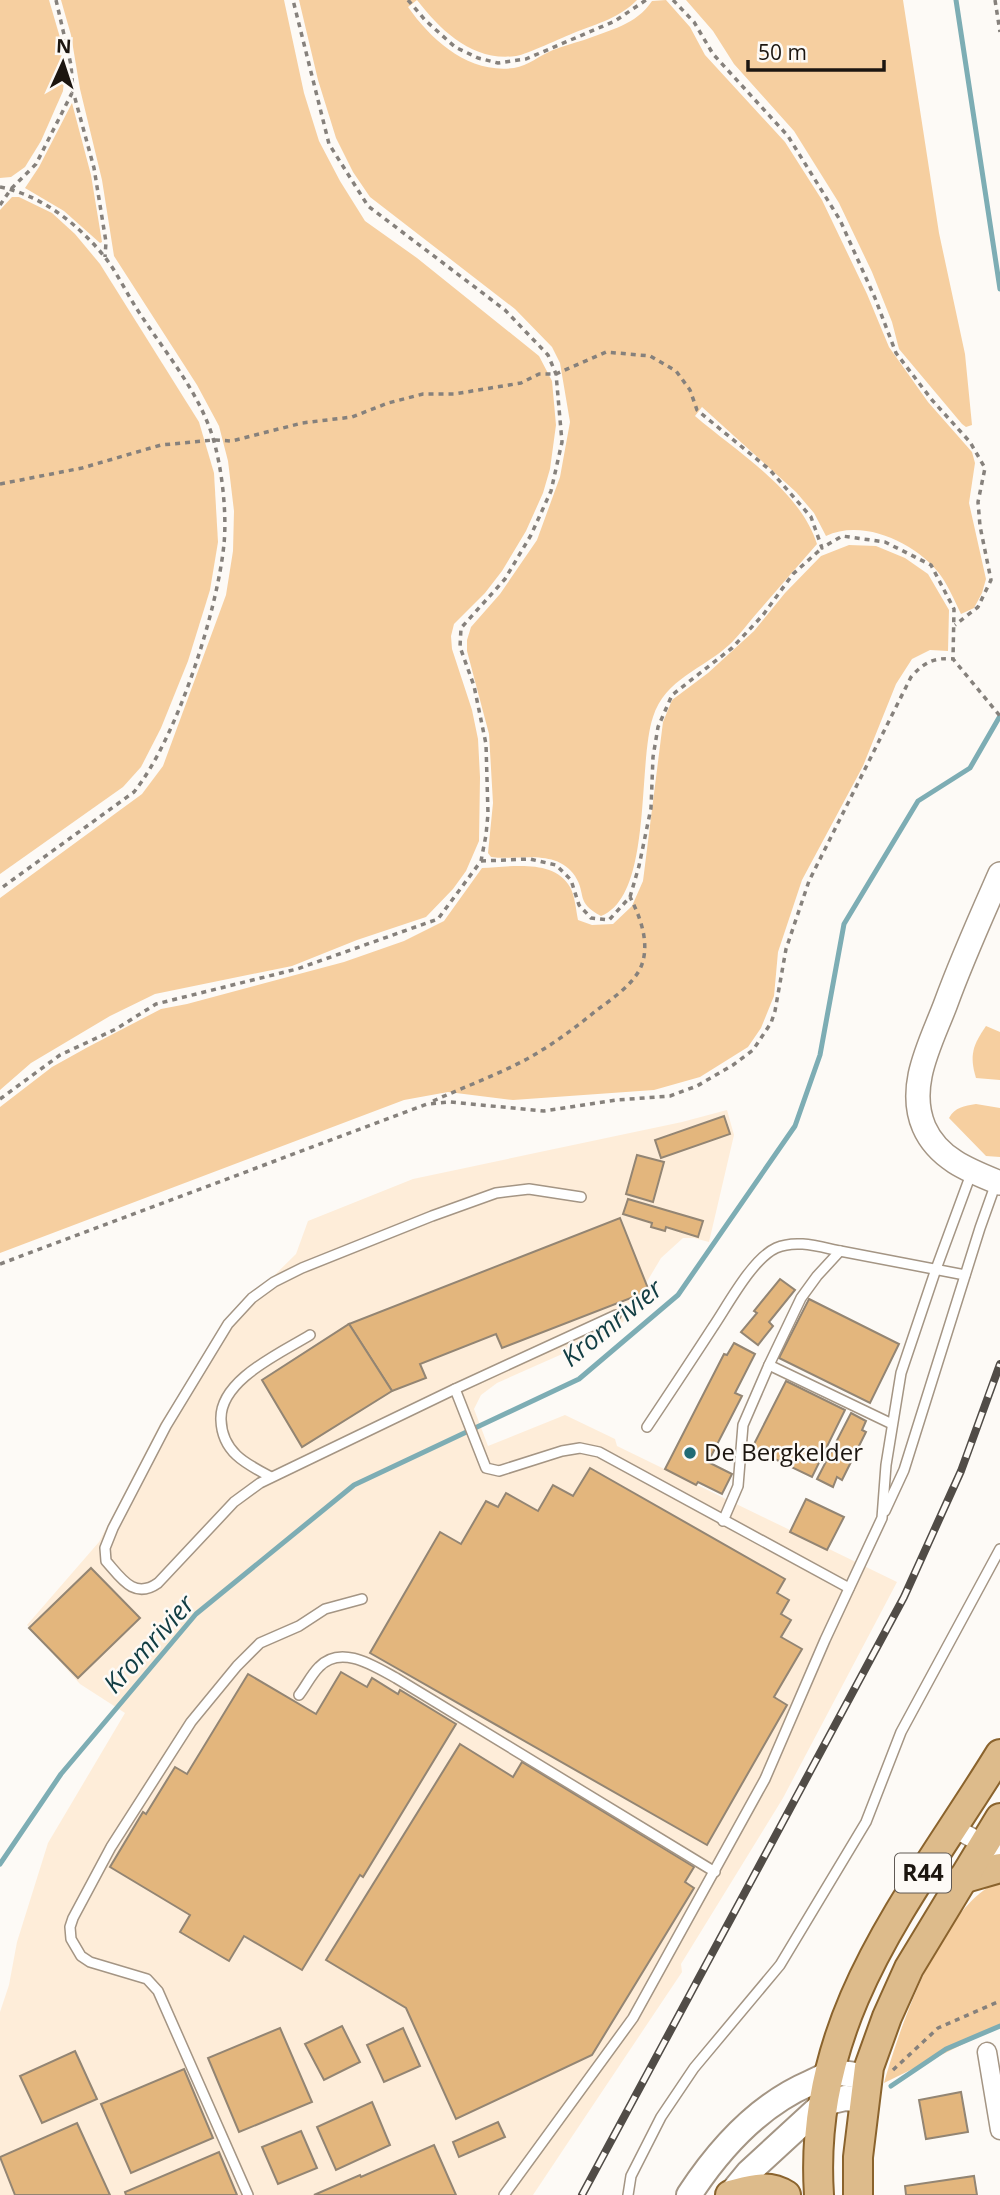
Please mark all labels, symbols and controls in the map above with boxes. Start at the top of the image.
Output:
north arrow [28,28,98,98]
scale bar [748,28,884,72]
text: N [55,33,72,59]
text: 50 m [758,38,807,66]
water label: Kromrivier [553,1269,671,1374]
place label: De Bergkelder [704,1435,863,1468]
marker: De Bergkelder [682,1445,698,1461]
water label: Kromrivier [94,1585,203,1700]
road number: R44 [895,1854,951,1892]

